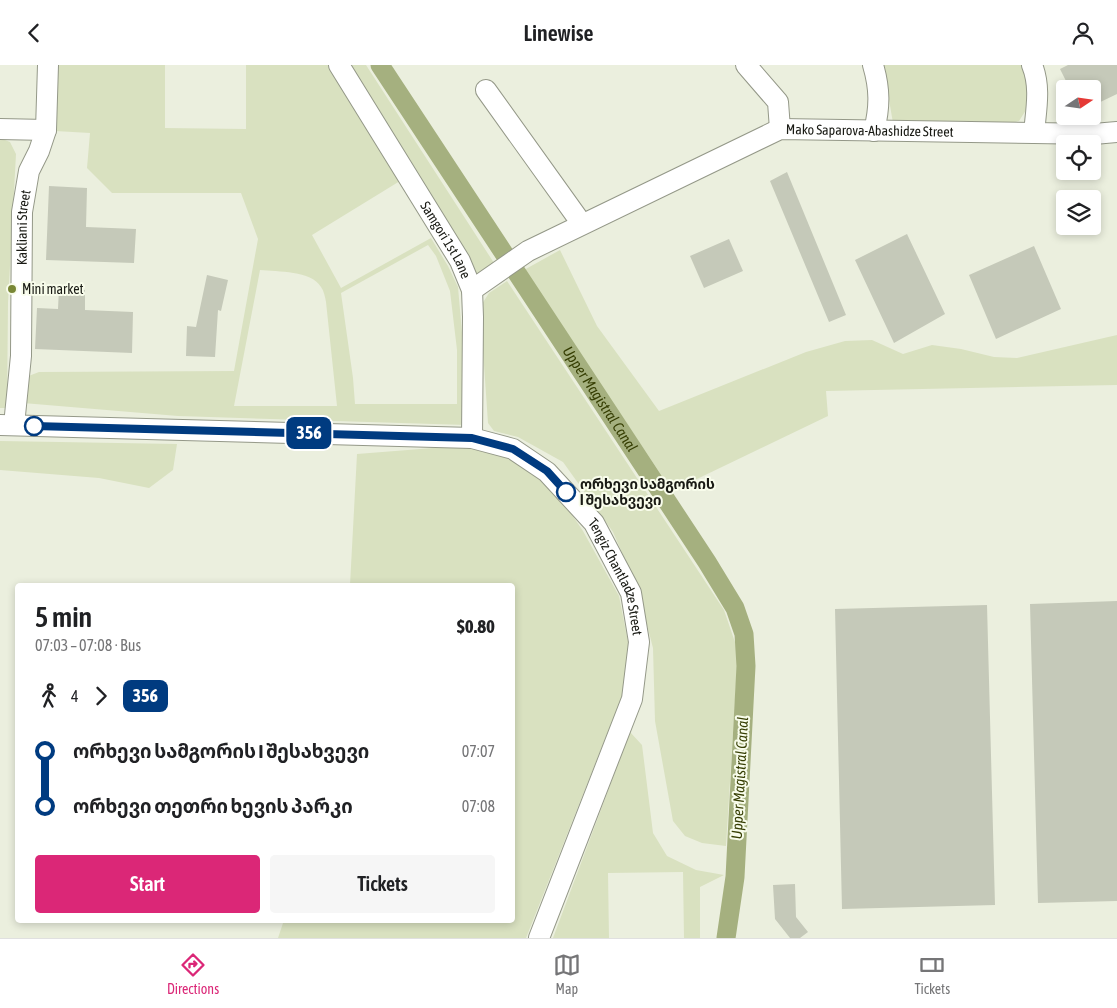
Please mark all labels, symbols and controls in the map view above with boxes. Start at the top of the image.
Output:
icon: back [20,19,48,47]
icon: person [1069,19,1097,47]
text: Linewise [524,20,593,46]
north arrow [1056,80,1101,125]
map controls [1056,80,1101,235]
street label: Mako Saparova-Abashidze Street [786,121,954,140]
button: locate [1056,135,1101,180]
street label: Kakliani Street [14,189,34,265]
button: layers [1056,190,1101,235]
street label: Samgori 1st Lane [417,198,474,281]
place label: Mini market [22,281,84,297]
marker: Mini market [6,283,18,295]
water label: Upper Magistral Canal [559,343,641,455]
unlabelled marker [24,416,44,436]
line badge: 356 [280,417,338,449]
text: 356 [296,422,322,443]
place label: ორხევი სამგორის I შესახვევი [580,476,715,509]
marker: ორხევი სამგორის I შესახვევი [556,482,576,502]
street label: Tengiz Chantladze Street [585,515,646,637]
text: 5 min [35,601,92,633]
text: $0.80 [457,615,495,637]
text: 07:03 – 07:08 · Bus [35,636,141,654]
icon: walk [35,682,63,710]
icon: forward [87,682,115,710]
text: 356 [133,685,158,706]
text: 4 [71,687,79,705]
water label: Upper Magistral Canal [728,716,751,840]
text: ორხევი სამგორის I შესახვევი [73,740,369,762]
text: 07:07 [462,742,495,760]
text: ორხევი თეთრი ხევის პარკი [73,795,353,817]
text: 07:08 [462,797,495,815]
button: Start [35,855,260,913]
button: Tickets [270,855,495,913]
tab: Directions [167,951,219,997]
tab: Map [553,951,581,997]
tab: Tickets [915,951,950,997]

